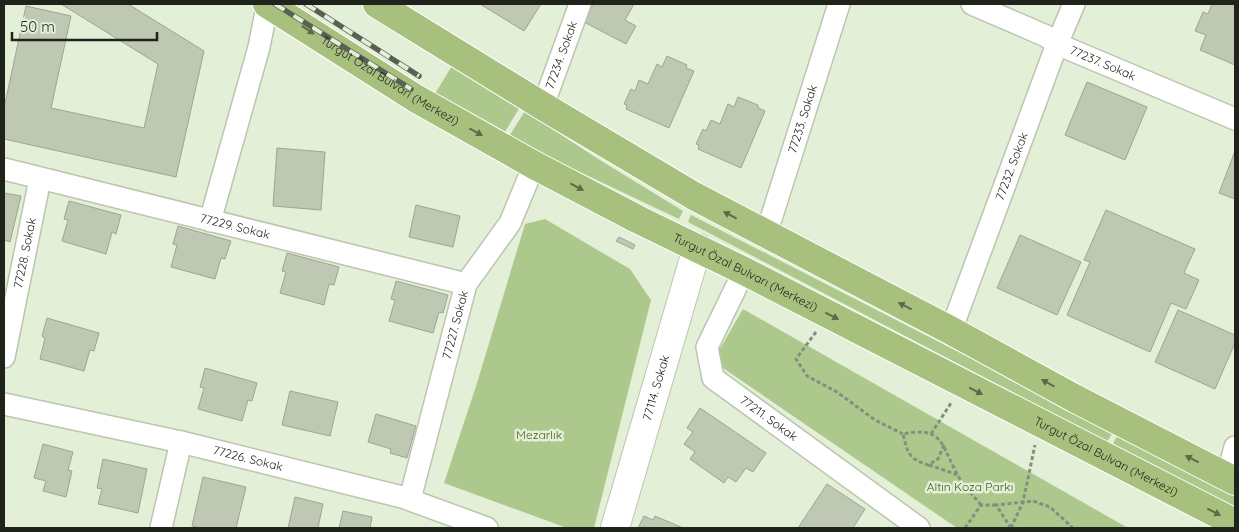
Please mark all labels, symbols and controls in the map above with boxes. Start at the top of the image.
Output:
scale bar [12,10,158,42]
text: 50 m [20,17,55,36]
street label: 77234. Sokak [542,19,580,91]
one-way arrow [301,25,314,35]
street label: Turgut Özal Bulvarı (Merkezi) [318,32,462,128]
street label: 77237. Sokak [1068,42,1138,83]
street label: 77233. Sokak [784,83,820,155]
one-way arrow [470,128,483,137]
street label: 77232. Sokak [992,130,1031,202]
one-way arrow [570,183,585,191]
street label: 77229. Sokak [199,210,272,242]
one-way arrow [722,211,737,219]
street label: 77228. Sokak [10,216,39,290]
street label: Turgut Özal Bulvarı (Merkezi) [671,230,820,315]
street label: 77227. Sokak [439,289,471,361]
one-way arrow [898,302,912,310]
one-way arrow [824,312,839,320]
street label: 77114. Sokak [639,353,672,422]
one-way arrow [1041,379,1054,388]
one-way arrow [969,387,983,395]
street label: 77211. Sokak [737,392,801,444]
street label: Turgut Özal Bulvarı (Merkezi) [1032,413,1181,499]
park label: Mezarlık [516,427,562,442]
street label: 77226. Sokak [211,442,285,474]
one-way arrow [1185,455,1199,463]
park label: Altın Koza Parkı [927,479,1013,494]
one-way arrow [1207,508,1221,516]

